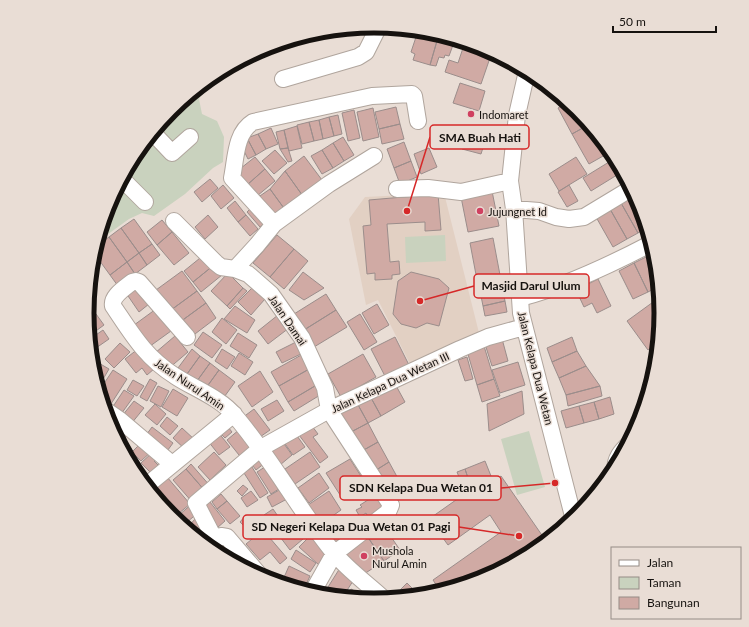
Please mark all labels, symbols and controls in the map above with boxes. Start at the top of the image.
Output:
scale bar [613,8,716,34]
text: 50 m [619,14,646,29]
place label: Indomaret [479,108,529,121]
marker: Indomaret [466,109,476,119]
callout: SMA Buah Hati [430,125,529,149]
text: SMA Buah Hati [439,130,521,145]
place label: Jujungnet Id [488,205,547,218]
marker: Jujungnet Id [475,206,485,216]
callout: Masjid Darul Ulum [474,274,589,298]
text: Masjid Darul Ulum [481,278,581,293]
street label: Jalan Damai [266,292,310,348]
street label: Jalan Kelapa Dua Wetan [516,310,556,426]
street label: Jalan Kelapa Dua Wetan III [329,349,451,415]
street label: Jalan Nurul Amin [152,356,228,412]
callout: SDN Kelapa Dua Wetan 01 [340,476,501,500]
text: SDN Kelapa Dua Wetan 01 [349,480,493,495]
callout: SD Negeri Kelapa Dua Wetan 01 Pagi [243,515,459,539]
text: SD Negeri Kelapa Dua Wetan 01 Pagi [251,519,451,534]
place label: Mushola Nurul Amin [372,544,427,570]
legend [611,547,741,619]
marker: Mushola Nurul Amin [359,551,369,561]
text: Jalan [647,555,673,570]
text: Taman [647,575,681,590]
text: Bangunan [647,595,700,610]

